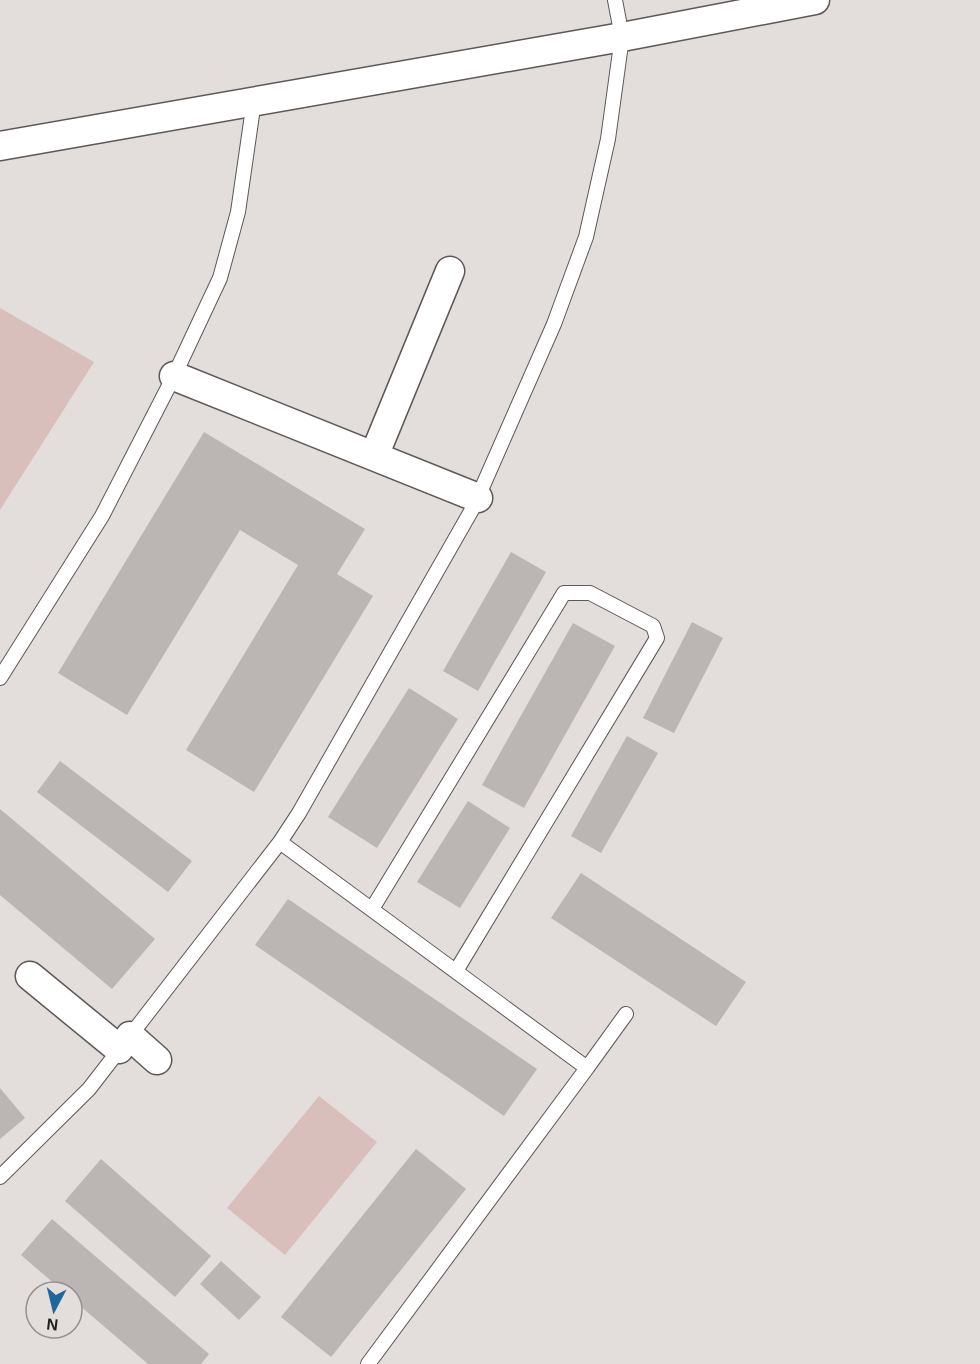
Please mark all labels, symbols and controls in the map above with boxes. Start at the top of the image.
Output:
north arrow [24,1280,84,1340]
text: N [45,1315,59,1334]

